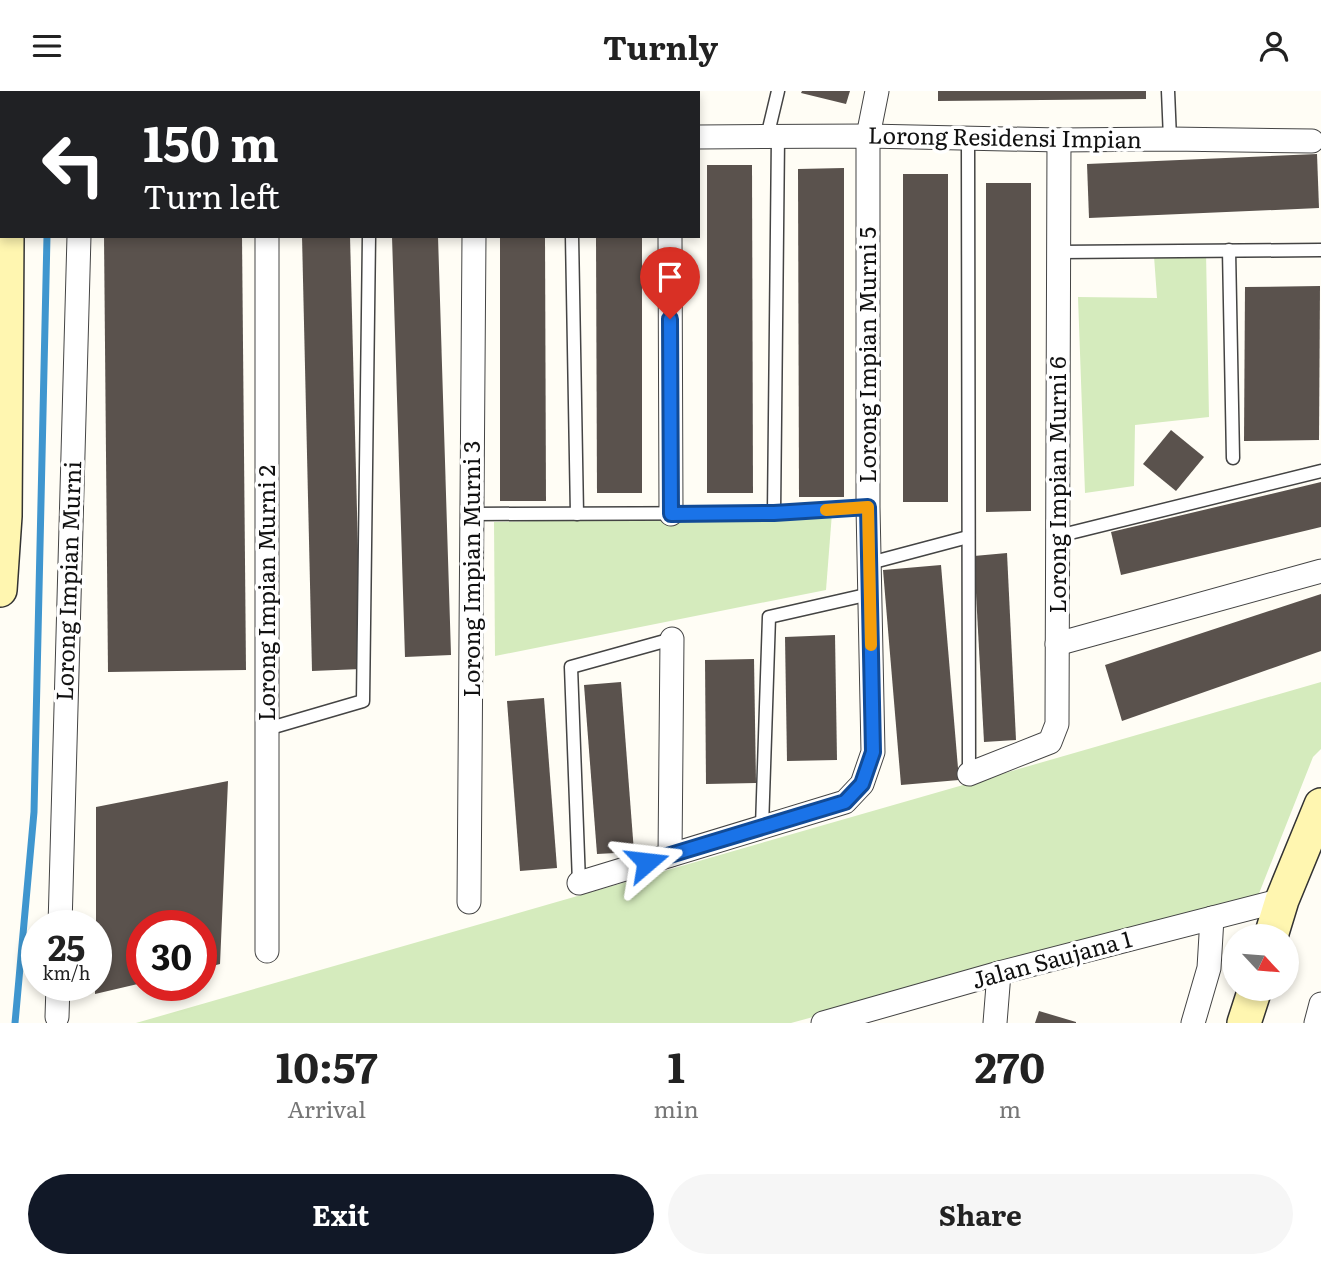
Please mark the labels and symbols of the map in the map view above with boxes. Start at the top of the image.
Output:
street label: Lorong Residensi Impian [868,117,1142,155]
street label: Lorong Impian Murni 5 [849,227,883,483]
pin [640,247,700,319]
street label: Lorong Impian Murni 6 [1039,356,1073,614]
street label: Lorong Impian Murni 3 [453,440,487,698]
street label: Lorong Impian Murni [46,460,88,701]
street label: Lorong Impian Murni 2 [248,465,282,721]
position arrow [610,825,684,899]
speed limit sign: 30 [126,910,217,1001]
street label: Jalan Saujana 1 [968,920,1135,996]
north arrow [1222,924,1298,1001]

